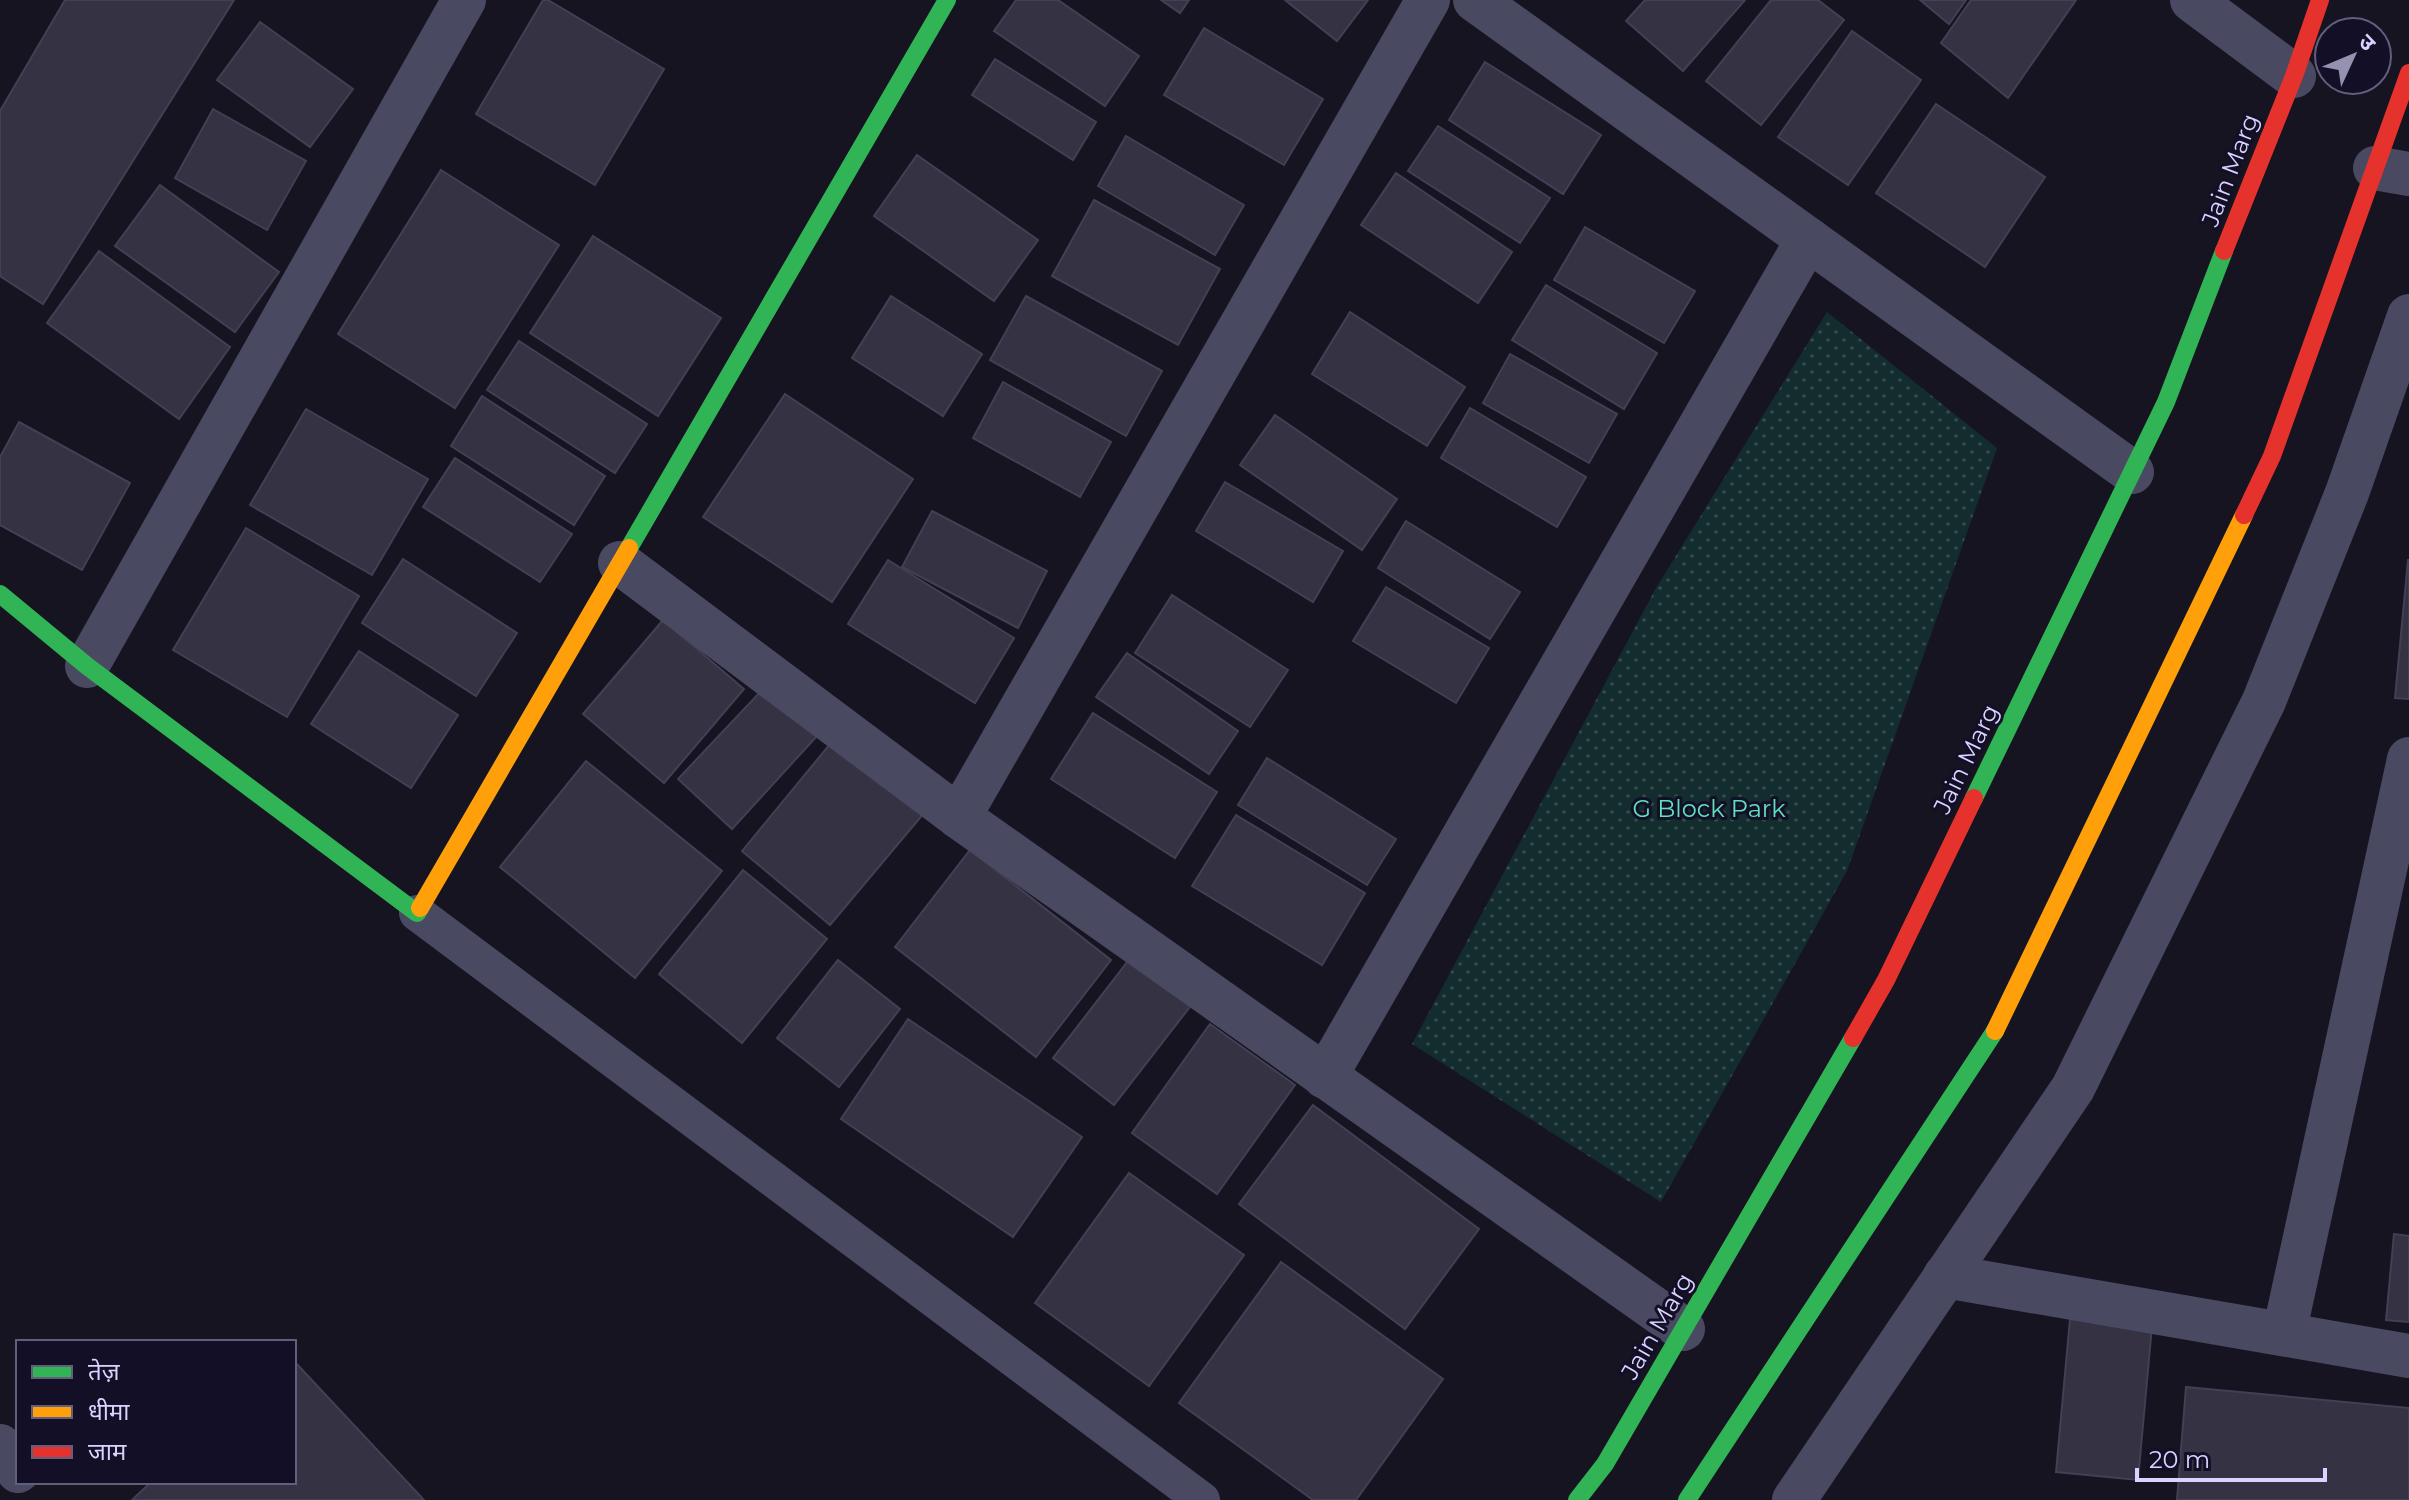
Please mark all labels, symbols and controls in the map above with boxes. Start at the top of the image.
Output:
north arrow [2313,16,2393,96]
text: उ [2353,28,2382,57]
street label: Jain Marg [2195,110,2265,231]
street label: Jain Marg [1927,700,2005,819]
park label: G Block Park [1632,794,1786,823]
street label: Jain Marg [1614,1268,1699,1385]
legend [16,1340,296,1484]
text: तेज़ [88,1357,121,1386]
text: धीमा [88,1397,130,1426]
scale bar [2137,1432,2325,1482]
text: जाम [88,1437,127,1466]
text: 20 m [2149,1445,2210,1474]

